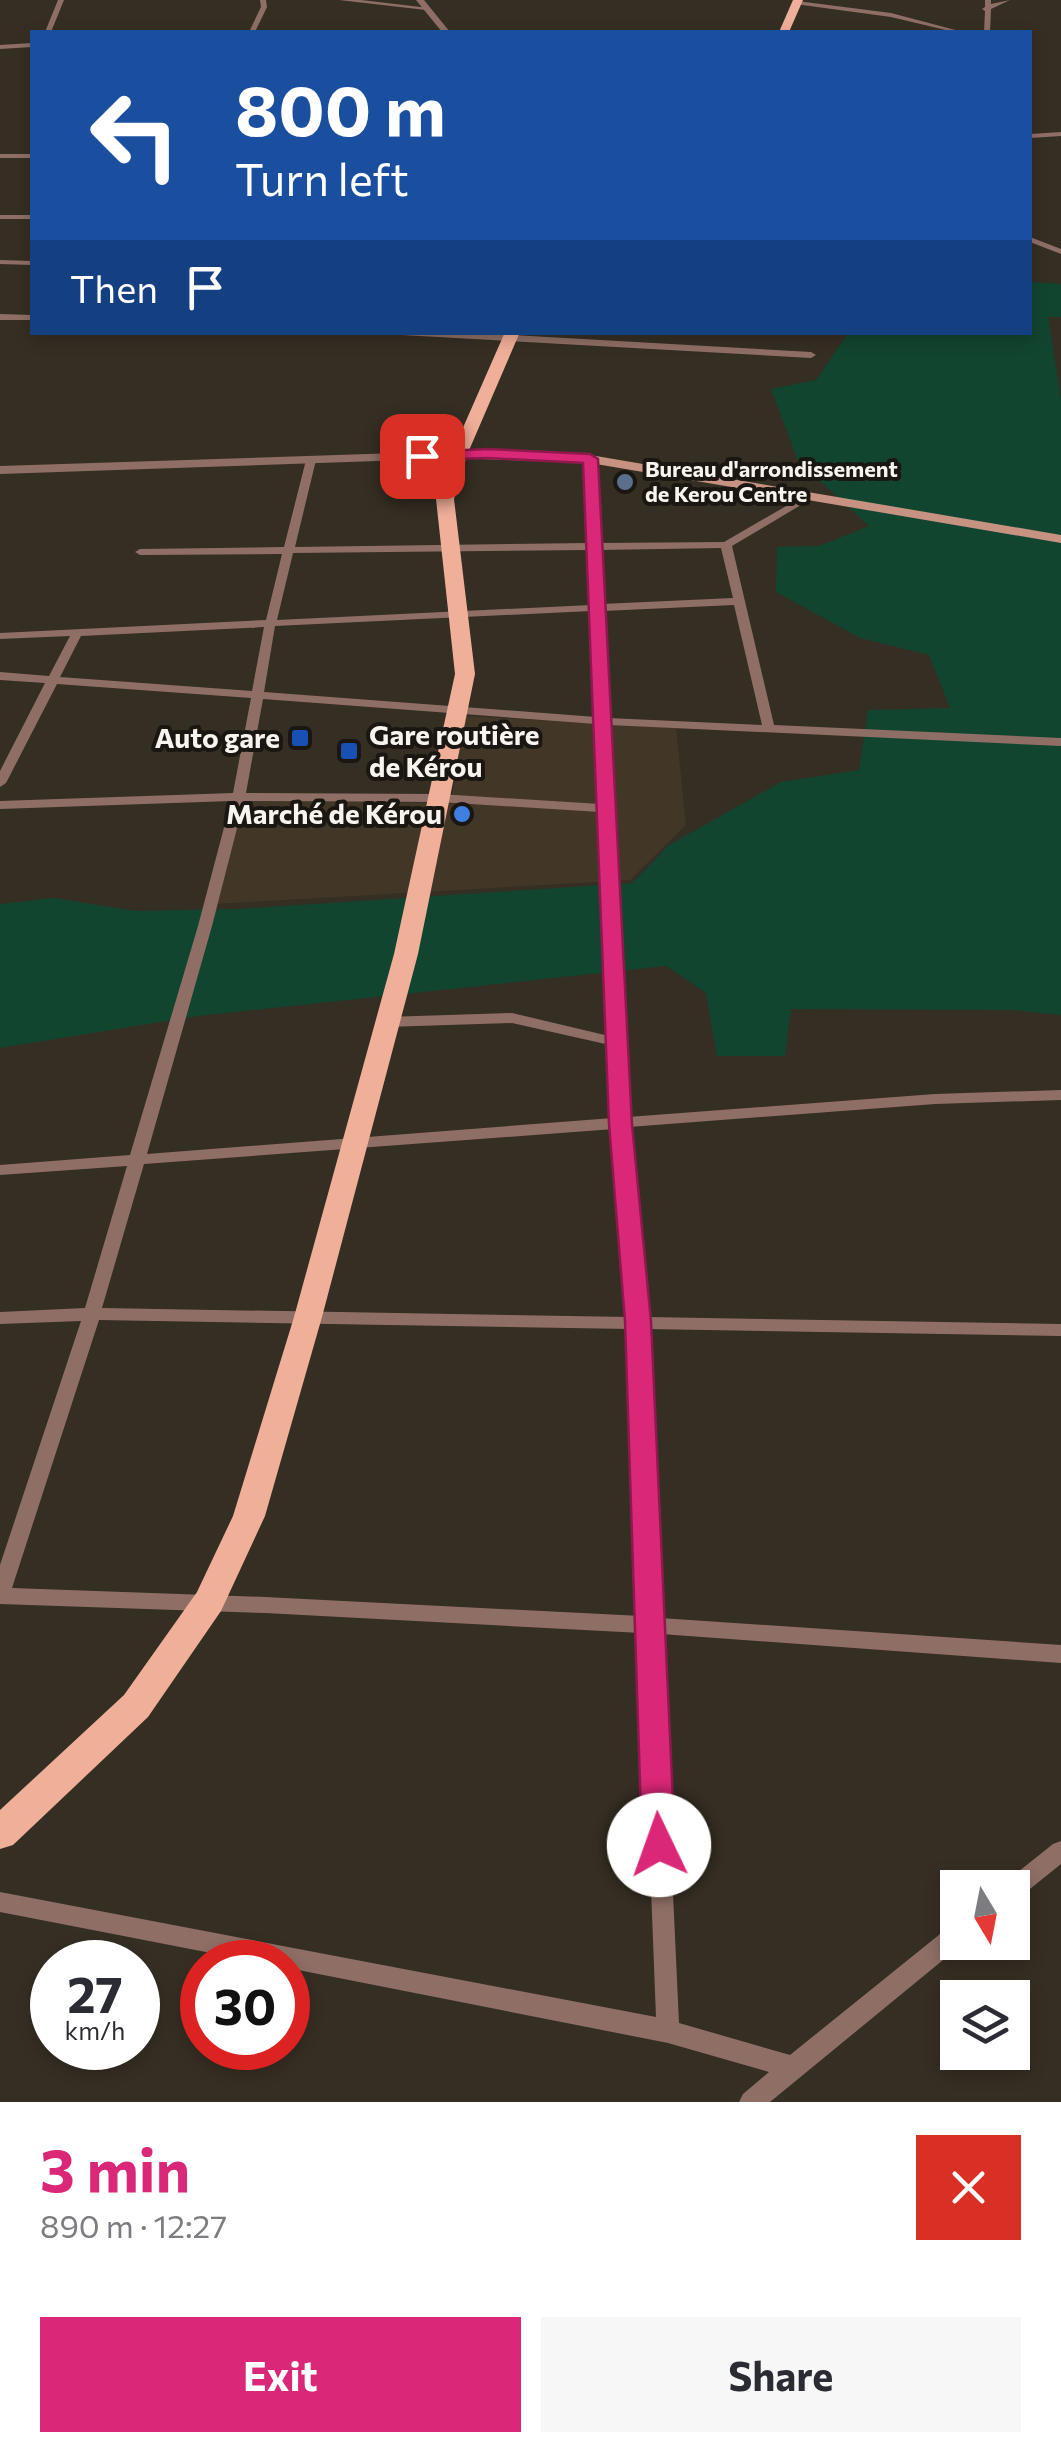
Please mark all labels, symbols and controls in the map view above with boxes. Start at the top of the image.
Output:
text: 800 m [235,65,446,150]
icon: left [70,70,200,200]
text: Turn left [235,150,409,205]
icon: arrive [178,260,233,315]
text: Then [70,264,158,311]
pin [380,414,465,499]
icon: arrive [395,429,450,484]
place label: Bureau d'arrondissement de Kerou Centre [645,455,898,507]
marker: Bureau d'arrondissement de Kerou Centre [614,471,636,493]
place label: Gare routière de Kérou [369,717,540,783]
place label: Auto gare [154,720,280,754]
marker: Auto gare [289,727,311,749]
marker: Gare routière de Kérou [338,740,360,762]
place label: Marché de Kérou [226,796,442,830]
marker: Marché de Kérou [451,803,473,825]
position arrow [607,1793,711,1897]
north arrow [940,1870,1030,1960]
map controls [940,1870,1030,2070]
speed limit sign: 30 [180,1940,310,2070]
text: 27 [67,1962,123,2023]
button: layers [940,1980,1030,2070]
text: km/h [65,2015,125,2045]
text: 3 min [40,2131,190,2204]
button: close [916,2135,1021,2240]
text: 890 m · 12:27 [40,2205,227,2245]
button: Exit [40,2317,521,2432]
button: Share [541,2317,1021,2432]

